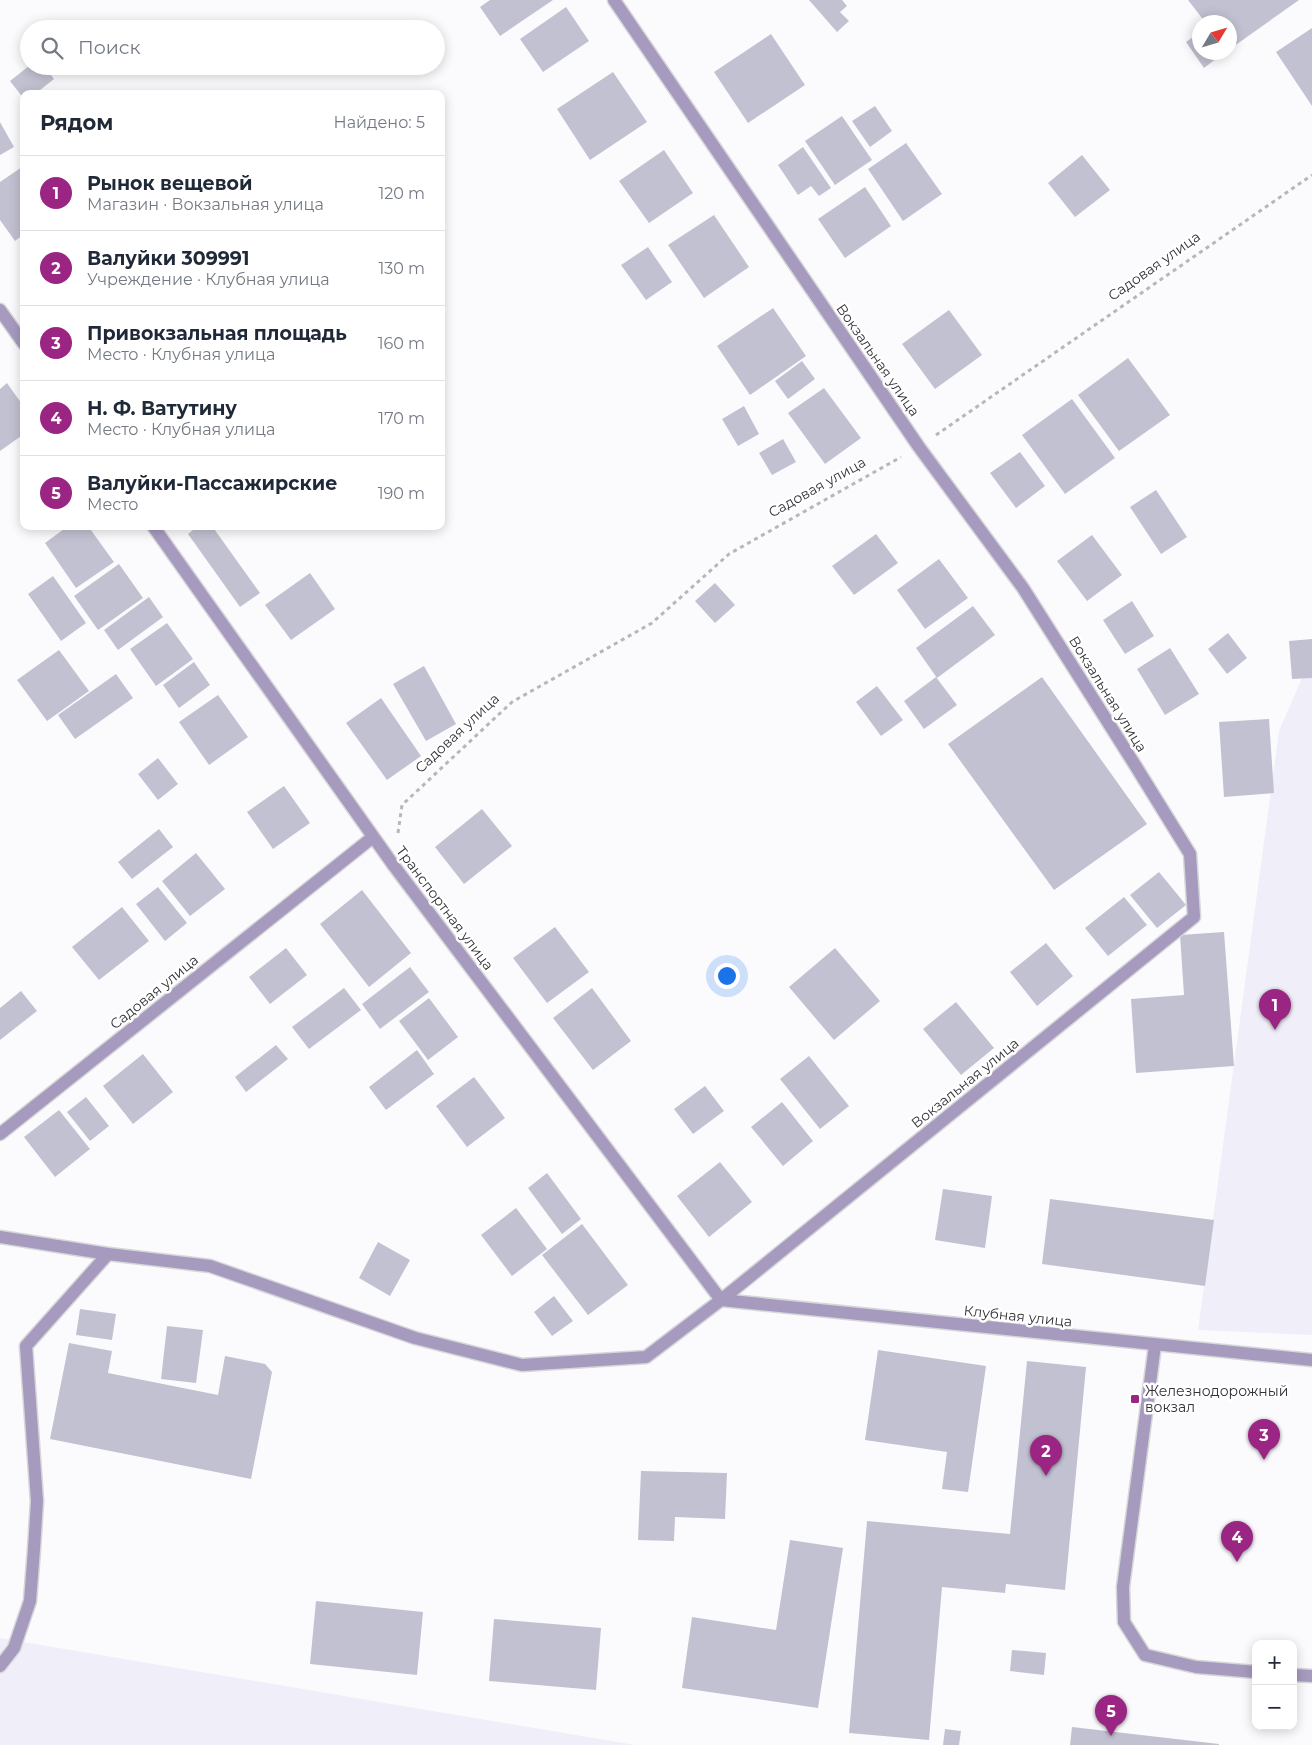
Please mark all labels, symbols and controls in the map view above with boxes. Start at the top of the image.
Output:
north arrow [1192,15,1237,60]
search box [20,20,445,75]
icon: search [38,34,66,62]
text: Поиск [78,36,141,59]
text: Рядом [40,110,113,135]
text: Найдено: 5 [334,113,425,132]
text: Рынок вещевой [87,172,253,195]
text: 1 [53,184,59,203]
text: 120 m [378,184,425,203]
text: Магазин · Вокзальная улица [87,195,324,214]
street label: Садовая улица [1104,227,1204,305]
text: Валуйки 309991 [87,247,249,270]
text: 2 [51,259,61,278]
text: 130 m [378,259,425,278]
text: Учреждение · Клубная улица [87,270,330,289]
street label: Вокзальная улица [832,300,924,420]
text: Привокзальная площадь [87,322,347,345]
text: 3 [51,334,61,353]
text: 160 m [378,334,425,353]
text: Место · Клубная улица [87,345,275,364]
text: Н. Ф. Ватутину [87,397,237,420]
text: 4 [50,409,62,428]
text: 170 m [378,409,425,428]
text: Место · Клубная улица [87,420,275,439]
street label: Садовая улица [765,453,869,521]
text: Валуйки-Пассажирские [87,472,337,495]
text: 5 [51,484,61,503]
text: 190 m [378,484,425,503]
text: Место [87,495,139,514]
street label: Вокзальная улица [1065,633,1151,755]
street label: Садовая улица [411,689,503,777]
street label: Транспортная улица [392,842,498,974]
street label: Садовая улица [106,951,202,1033]
your location [714,963,740,989]
pin: 1 [1259,989,1291,1030]
street label: Вокзальная улица [908,1034,1022,1132]
street label: Клубная улица [963,1301,1073,1331]
place label: Железнодорожный вокзал [1145,1382,1288,1416]
marker: Железнодорожный вокзал [1129,1393,1141,1405]
pin: 3 [1248,1419,1280,1460]
pin: 2 [1030,1435,1062,1476]
pin: 4 [1221,1521,1253,1562]
map controls [1252,1640,1297,1730]
button: + [1252,1640,1297,1685]
button: − [1252,1685,1297,1730]
pin: 5 [1095,1695,1127,1736]

